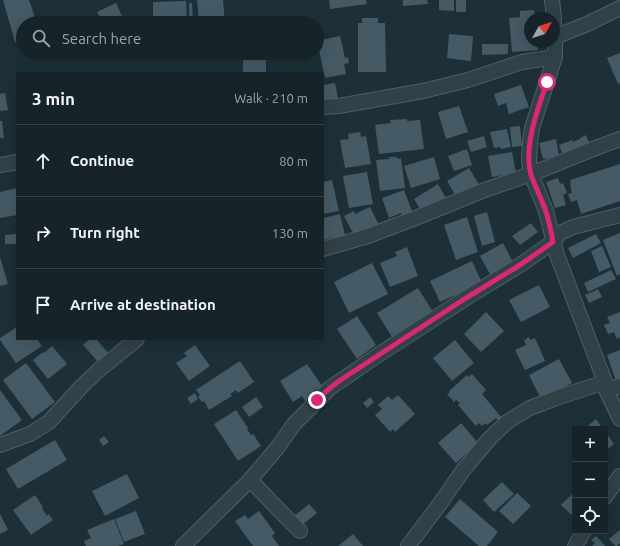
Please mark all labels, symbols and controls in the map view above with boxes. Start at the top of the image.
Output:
north arrow [524,12,560,48]
search box [16,16,324,60]
icon: search [30,27,52,49]
text: Search here [62,30,141,47]
route start [538,73,556,91]
text: 3 min [32,89,75,108]
text: Walk · 210 m [234,91,308,105]
icon: ahead [32,150,54,172]
text: Continue [70,152,134,169]
text: 80 m [279,154,308,168]
icon: right [32,222,54,244]
text: Turn right [70,224,140,241]
text: 130 m [272,226,308,240]
icon: arrive [32,294,54,316]
text: Arrive at destination [70,296,216,313]
route end [308,391,326,409]
map controls [572,426,608,534]
button: + [572,426,608,462]
button: − [572,462,608,498]
button: locate [572,498,608,534]

